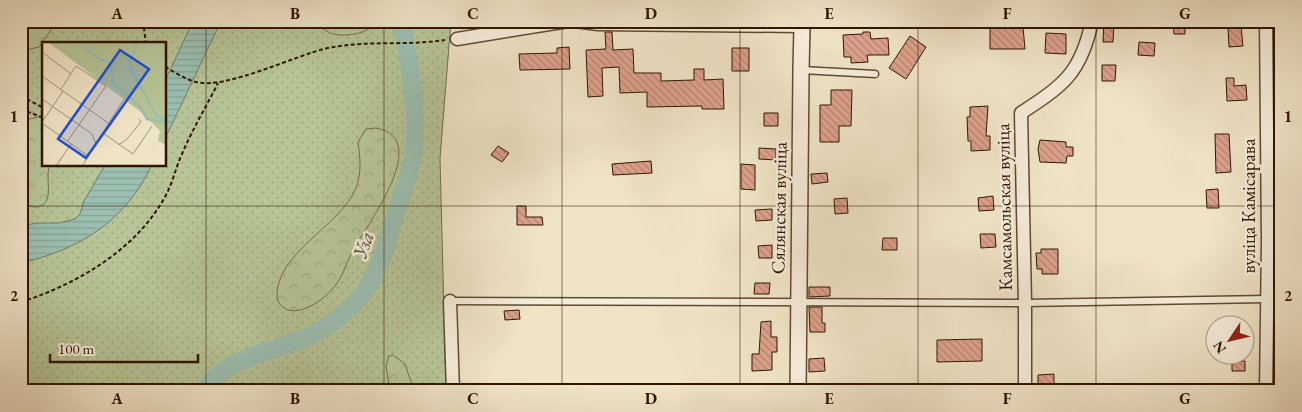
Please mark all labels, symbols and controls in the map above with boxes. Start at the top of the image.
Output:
text: A [110,3,123,24]
text: B [290,3,300,24]
text: C [467,3,479,24]
text: D [645,3,657,24]
text: E [824,3,834,24]
text: F [1003,3,1012,24]
text: G [1179,3,1191,24]
inset map [42,42,166,166]
text: 1 [10,106,18,127]
text: 1 [1284,106,1292,127]
street label: Камсамольская вуліца [990,123,1018,291]
street label: вуліца Камісарава [1236,138,1261,273]
street label: Сялянская вуліца [765,141,793,274]
water label: Уза [346,228,380,262]
text: 2 [10,285,19,306]
text: 2 [1284,285,1293,306]
north arrow [1204,314,1254,364]
scale bar [50,332,198,364]
text: N [1208,337,1230,357]
text: 100 m [58,339,95,358]
text: A [110,388,123,409]
text: B [290,388,300,409]
text: C [467,388,479,409]
text: D [645,388,657,409]
text: E [824,388,834,409]
text: F [1003,388,1012,409]
text: G [1179,388,1191,409]

